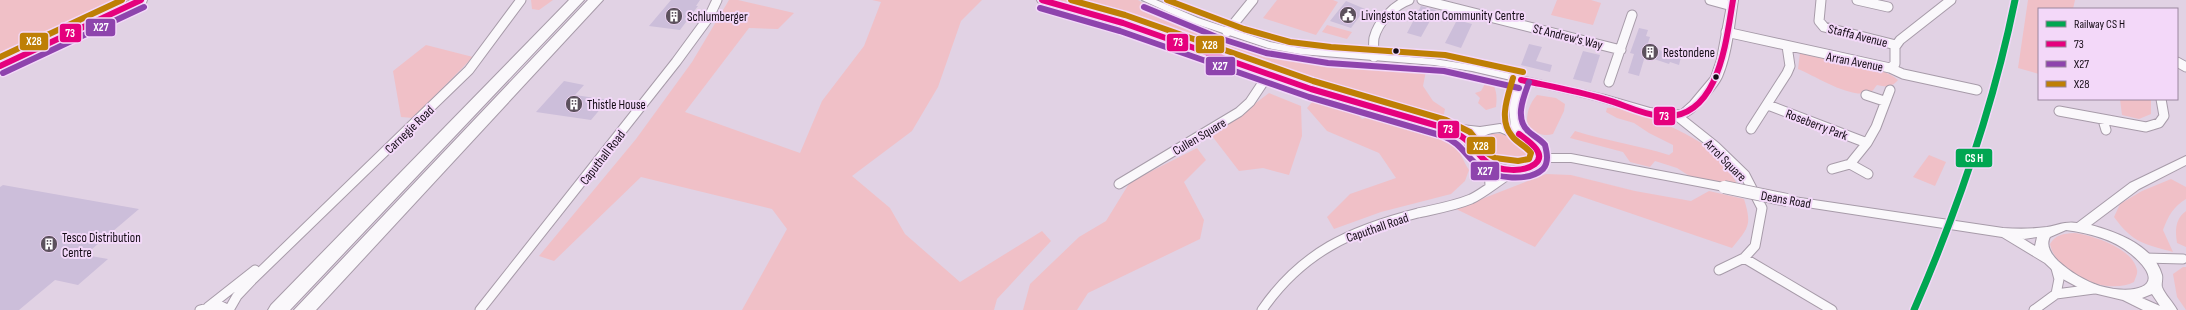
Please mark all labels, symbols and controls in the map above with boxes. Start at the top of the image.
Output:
public building icon: Livingston Station Community Centre [1338,5,1358,25]
building icon: Schlumberger [664,6,684,26]
place label: Livingston Station Community Centre [1361,8,1524,24]
legend [2038,8,2178,100]
place label: Schlumberger [687,9,748,25]
text: Railway CS H [2074,17,2125,32]
line badge: X27 [85,18,116,37]
text: X27 [93,21,109,34]
street label: St Andrew's Way [1531,21,1604,53]
street label: Staffa Avenue [1826,21,1889,51]
line badge: 73 [59,23,82,43]
text: 73 [65,27,75,40]
line badge: X28 [19,32,49,51]
line badge: 73 [1166,33,1189,52]
text: X28 [25,35,42,48]
line badge: X28 [1195,35,1225,54]
text: 73 [1173,36,1183,49]
text: 73 [2074,37,2084,52]
text: X28 [1201,39,1218,52]
building icon: Restondene [1640,42,1660,62]
place label: Restondene [1663,45,1715,61]
unlabelled marker [1391,46,1401,56]
street label: Arran Avenue [1824,48,1885,75]
line badge: X27 [1205,56,1236,76]
text: X27 [2073,57,2089,72]
text: X27 [1212,60,1228,73]
unlabelled marker [1711,72,1721,82]
text: X28 [2073,77,2089,92]
building icon: Thistle House [564,94,584,114]
place label: Thistle House [587,97,646,113]
street label: Carnegie Road [382,102,438,157]
line badge: 73 [1653,106,1676,126]
street label: Roseberry Park [1783,106,1850,144]
text: 73 [1659,110,1669,123]
street label: Cullen Square [1170,115,1229,159]
line badge: 73 [1437,120,1460,139]
text: 73 [1443,123,1453,136]
street label: Caputhall Road [576,127,629,188]
line badge: X28 [1466,136,1496,155]
street label: Arrol Square [1700,136,1750,185]
text: X28 [1472,140,1489,153]
line badge: CS H [1955,148,1993,168]
text: CS H [1965,152,1983,165]
line badge: X27 [1470,161,1500,181]
text: X27 [1477,165,1493,178]
street label: Deans Road [1760,188,1812,212]
street label: Caputhall Road [1344,210,1411,246]
place label: Tesco Distribution Centre [62,230,141,261]
building icon: Tesco Distribution Centre [39,234,59,254]

